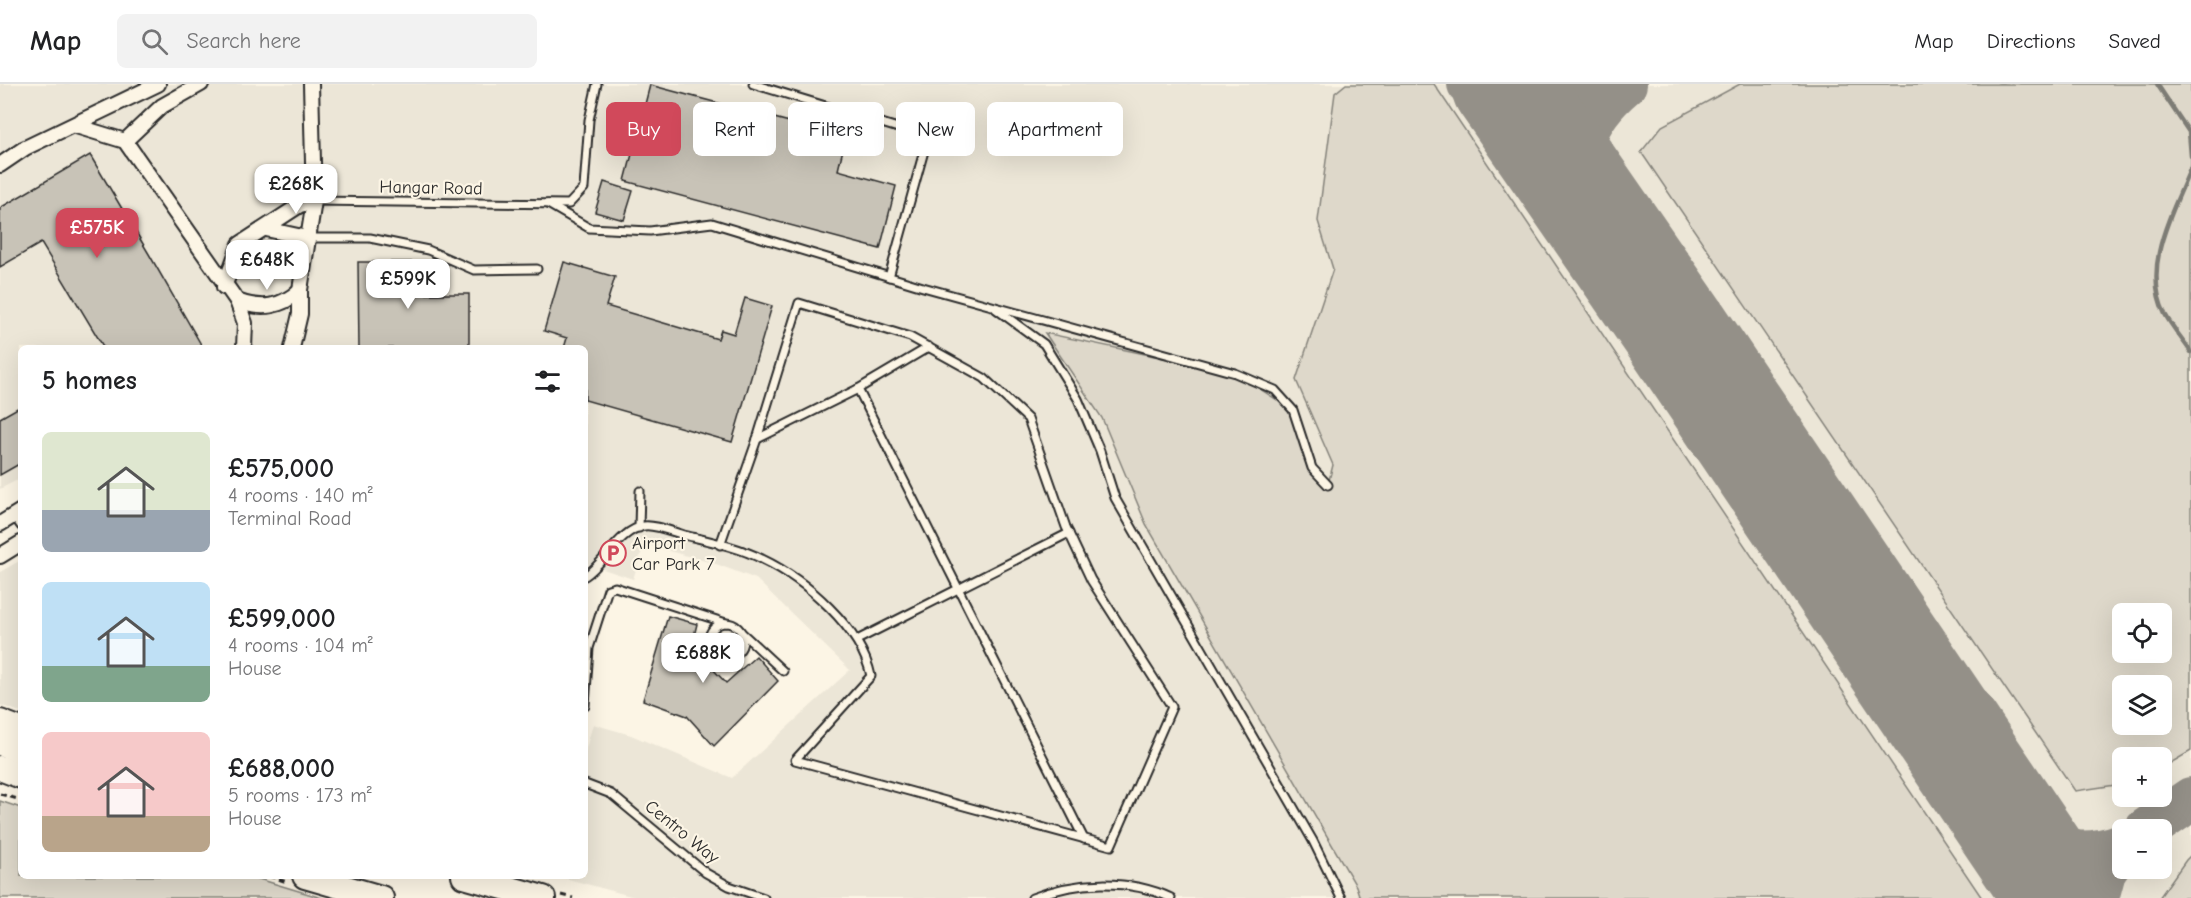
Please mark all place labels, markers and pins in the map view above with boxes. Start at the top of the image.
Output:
pin: £268K [254,164,338,215]
pin: £575K [55,208,139,259]
pin: £648K [225,240,309,291]
pin: £599K [366,259,450,310]
place label: Airport Car Park 7 [632,533,715,575]
parking icon: Airport Car Park 7 [598,538,628,568]
pin: £688K [661,633,745,684]

